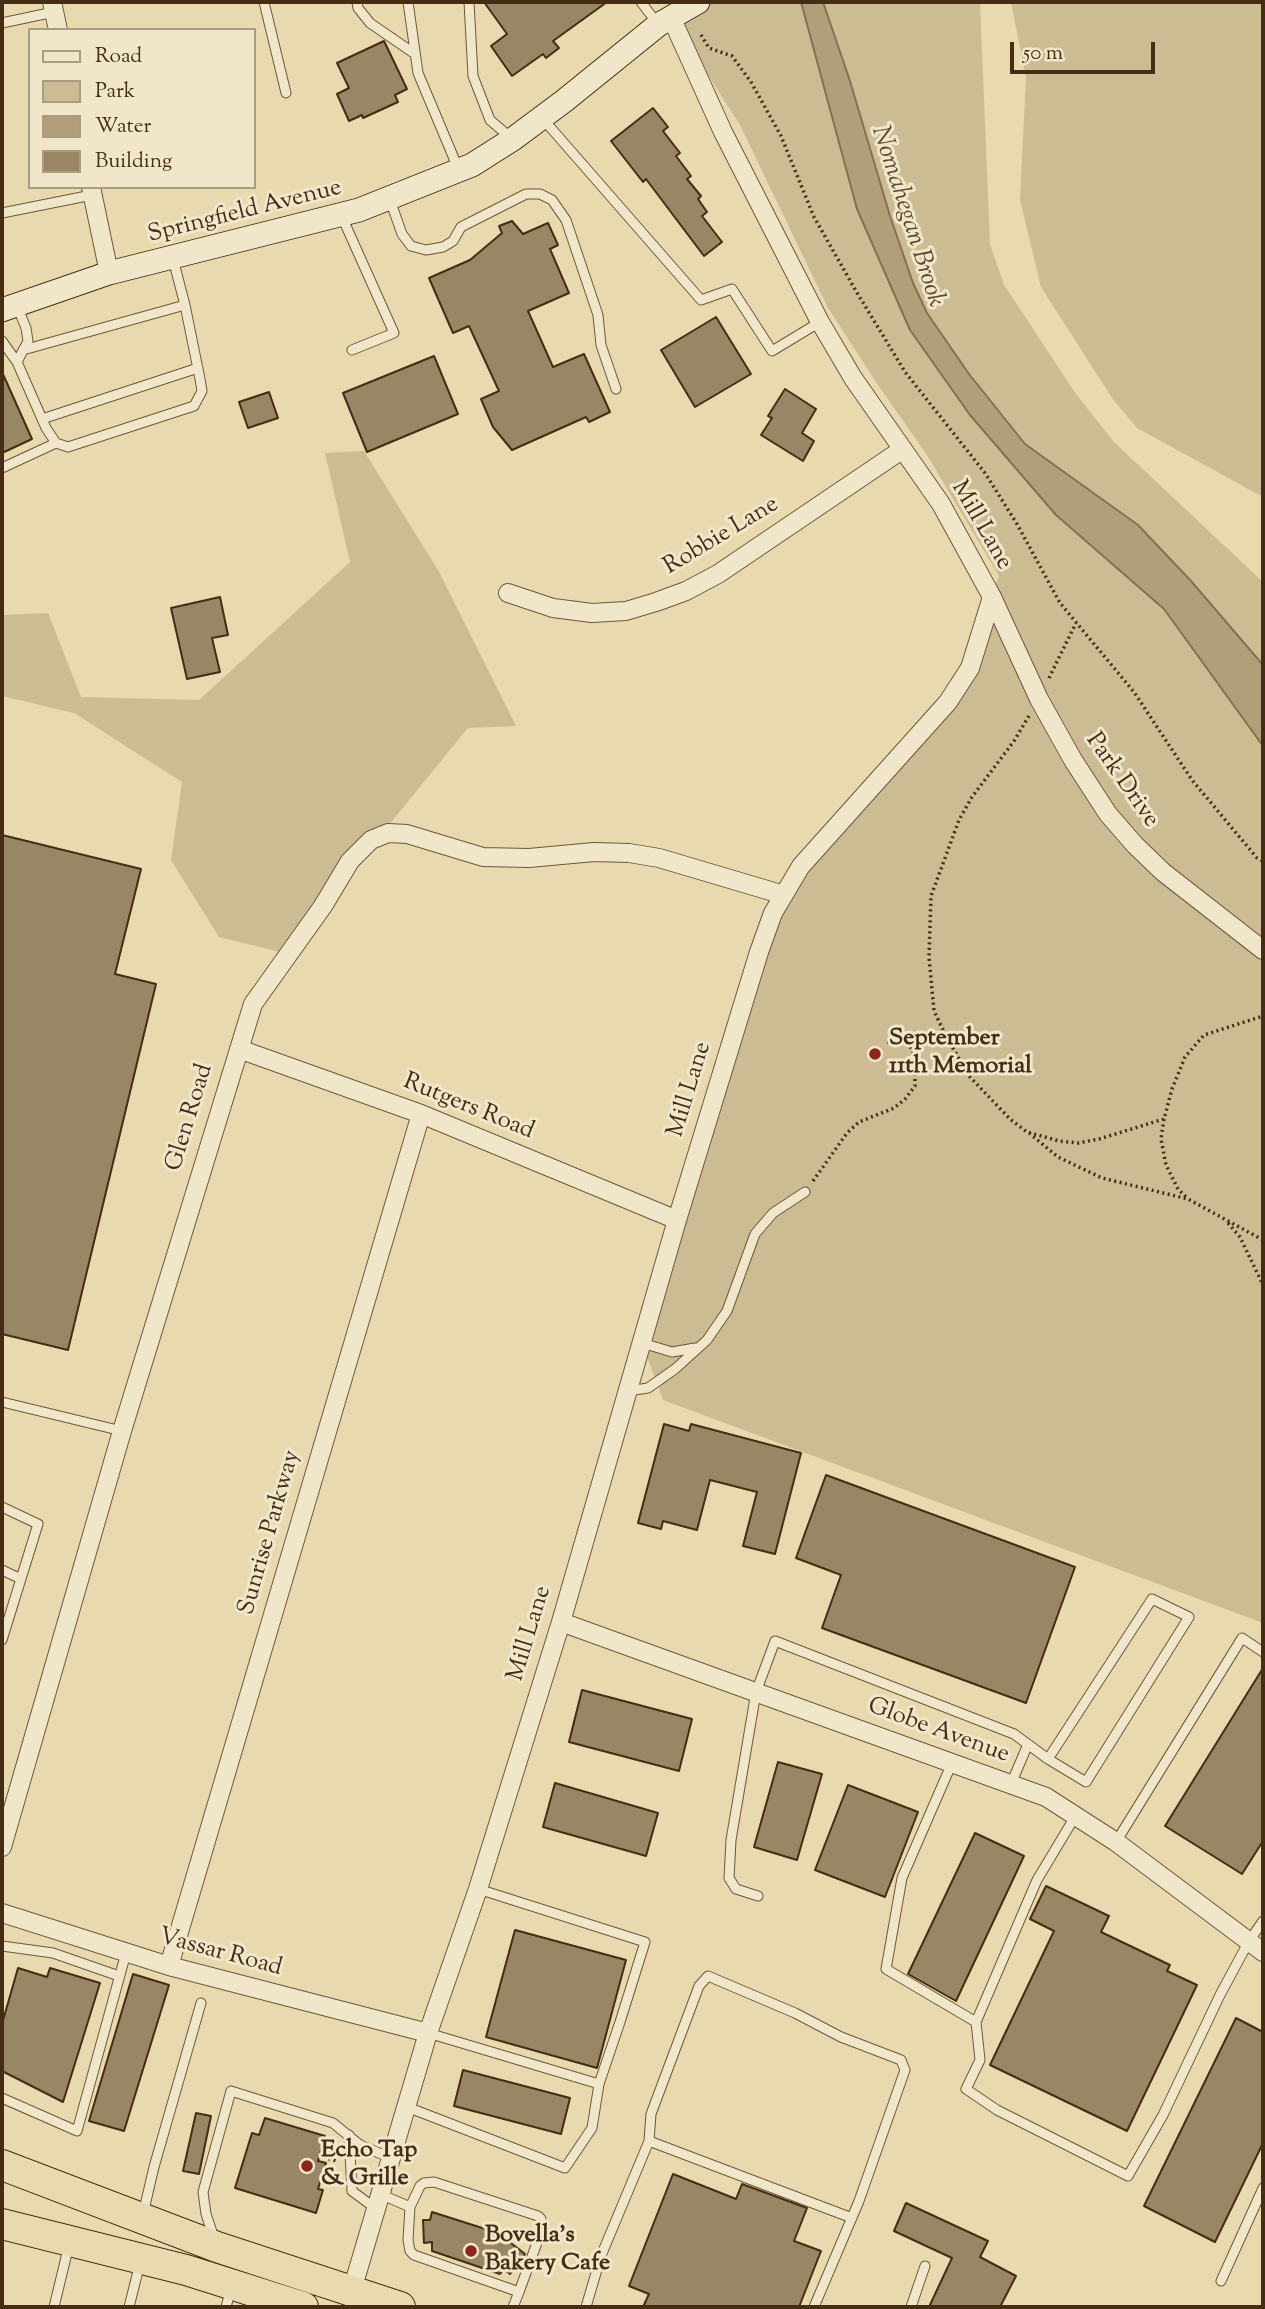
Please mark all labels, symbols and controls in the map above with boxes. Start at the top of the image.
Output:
legend [28,28,256,189]
scale bar [1013,28,1158,72]
text: 50 m [1023,39,1063,69]
text: Road [95,42,142,72]
text: Park [95,77,135,107]
text: Water [95,112,151,142]
water label: Nomahegan Brook [862,123,950,311]
text: Building [95,147,172,177]
street label: Springfield Avenue [145,175,345,251]
street label: Mill Lane [943,476,1017,576]
street label: Robbie Lane [659,491,785,583]
street label: Park Drive [1078,728,1164,834]
place label: September 11th Memorial [889,1026,1032,1082]
street label: Mill Lane [663,1039,719,1141]
marker: September 11th Memorial [867,1046,883,1062]
street label: Glen Road [161,1061,221,1175]
street label: Rutgers Road [398,1069,538,1147]
street label: Sunrise Parkway [234,1447,308,1619]
street label: Mill Lane [503,1583,559,1685]
street label: Globe Avenue [863,1693,1013,1771]
street label: Vassar Road [155,1924,285,1984]
place label: Echo Tap & Grille [321,2138,417,2194]
marker: Echo Tap & Grille [299,2158,315,2174]
place label: Bovella's Bakery Cafe [485,2223,610,2279]
marker: Bovella's Bakery Cafe [463,2243,479,2259]

